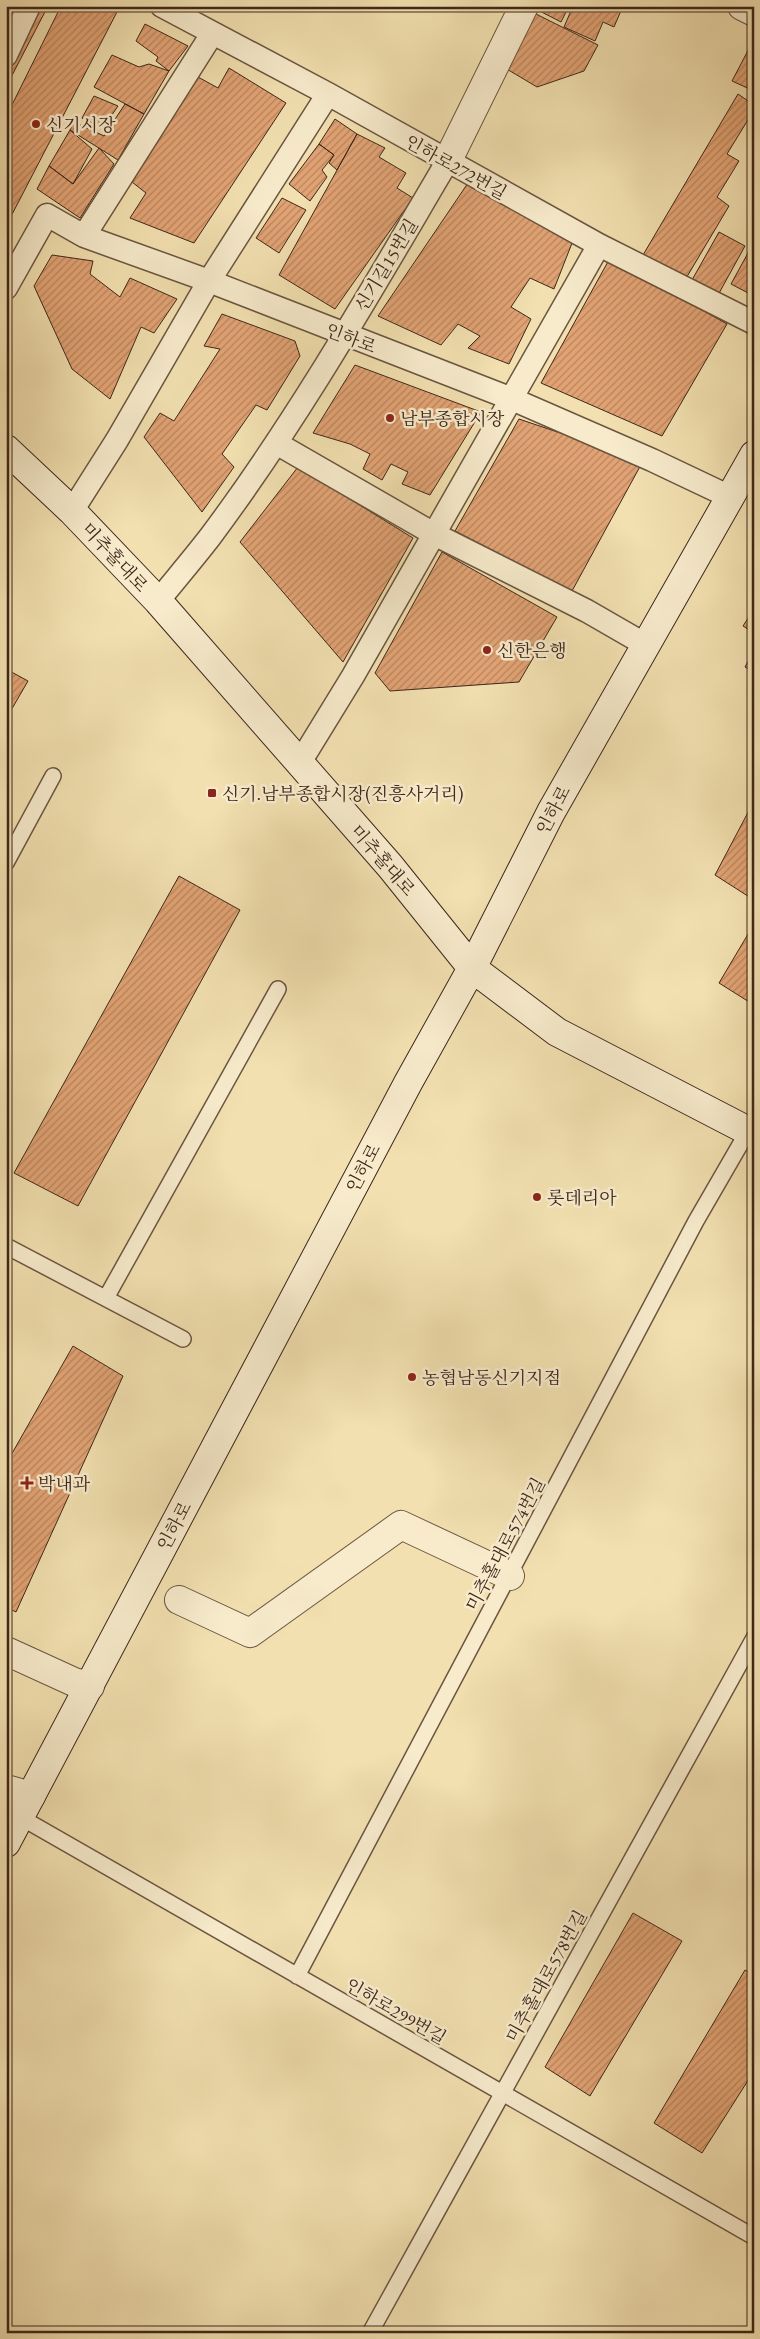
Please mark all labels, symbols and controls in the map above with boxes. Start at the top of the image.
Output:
place label: 신기시장 [46,113,116,136]
marker: 신기시장 [30,118,42,130]
street label: 인하로272번길 [401,130,511,204]
street label: 신기길15번길 [349,214,423,316]
street label: 인하로 [323,318,379,358]
place label: 남부종합시장 [400,407,505,430]
marker: 남부종합시장 [384,412,396,424]
street label: 미추홀대로 [77,517,153,597]
place label: 신한은행 [497,639,567,662]
marker: 신한은행 [481,644,493,656]
place label: 신기.남부종합시장(진흥사거리) [222,782,464,805]
street label: 인하로 [531,782,575,838]
marker: 신기.남부종합시장(진흥사거리) [206,787,218,799]
street label: 미추홀대로 [346,820,420,900]
street label: 인하로 [341,1140,385,1196]
place label: 롯데리아 [547,1186,617,1209]
marker: 롯데리아 [531,1191,543,1203]
place label: 농협남동신기지점 [422,1366,561,1389]
marker: 농협남동신기지점 [406,1371,418,1383]
place label: 박내과 [38,1472,91,1495]
street label: 미추홀대로574번길 [460,1473,550,1615]
marker: 박내과 [20,1476,34,1490]
street label: 인하로 [152,1498,196,1554]
street label: 미추홀대로578번길 [500,1906,592,2046]
street label: 인하로299번길 [341,1973,451,2049]

